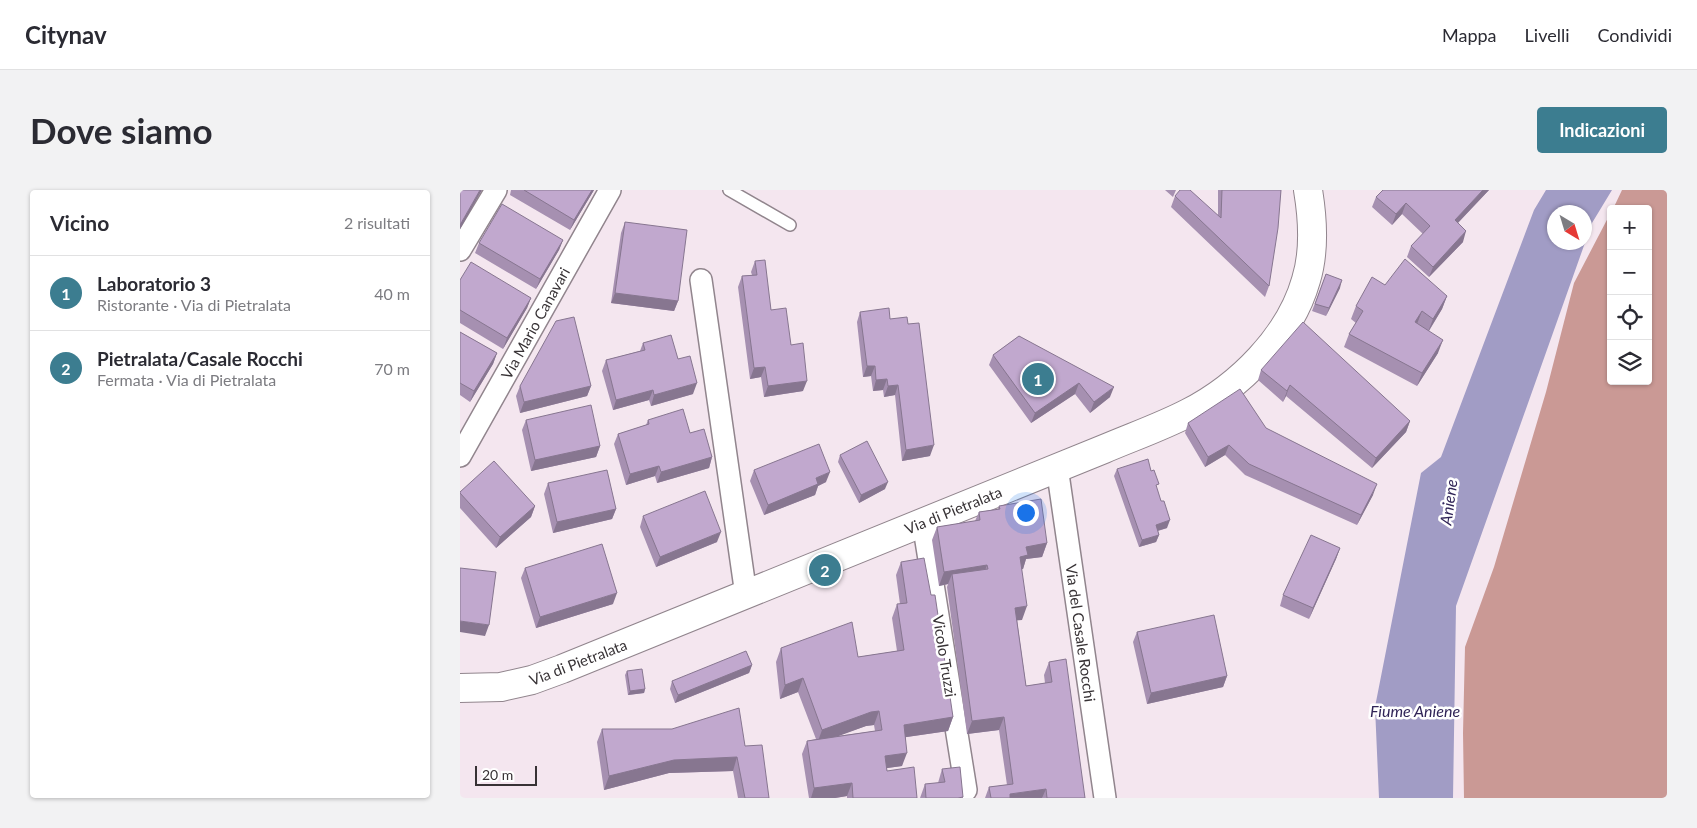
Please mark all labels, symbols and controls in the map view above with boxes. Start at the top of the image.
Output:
text: Citynav [25,20,107,49]
text: Mappa [1442,24,1497,46]
text: Livelli [1525,24,1569,46]
text: Condividi [1597,24,1672,46]
button: Indicazioni [1537,107,1667,153]
text: Dove siamo [30,109,213,151]
north arrow [1547,205,1592,250]
map controls [1607,205,1652,385]
button: + [1607,205,1652,250]
text: Vicino [50,210,109,235]
text: 2 risultati [344,213,410,232]
button: − [1607,250,1652,295]
street label: Via Mario Canavari [497,264,573,382]
text: Laboratorio 3 [97,272,211,295]
text: 1 [61,284,71,303]
text: 40 m [374,284,410,303]
text: Ristorante · Via di Pietralata [97,295,291,314]
button: locate [1607,295,1652,340]
button: layers [1607,340,1652,385]
text: Pietralata/Casale Rocchi [97,347,303,370]
text: 2 [61,359,71,378]
text: 70 m [374,359,410,378]
pin: 1 [1022,360,1054,398]
text: Fermata · Via di Pietralata [97,370,276,389]
water label: Aniene [1435,478,1461,527]
street label: Via di Pietralata [902,482,1004,538]
your location [1013,500,1039,526]
pin: 2 [809,551,841,589]
street label: Via del Casale Rocchi [1062,563,1100,703]
street label: Vicolo Truzzi [930,614,960,698]
street label: Via di Pietralata [527,635,629,689]
water label: Fiume Aniene [1370,701,1460,720]
scale bar [475,763,538,786]
text: 20 m [482,766,513,783]

